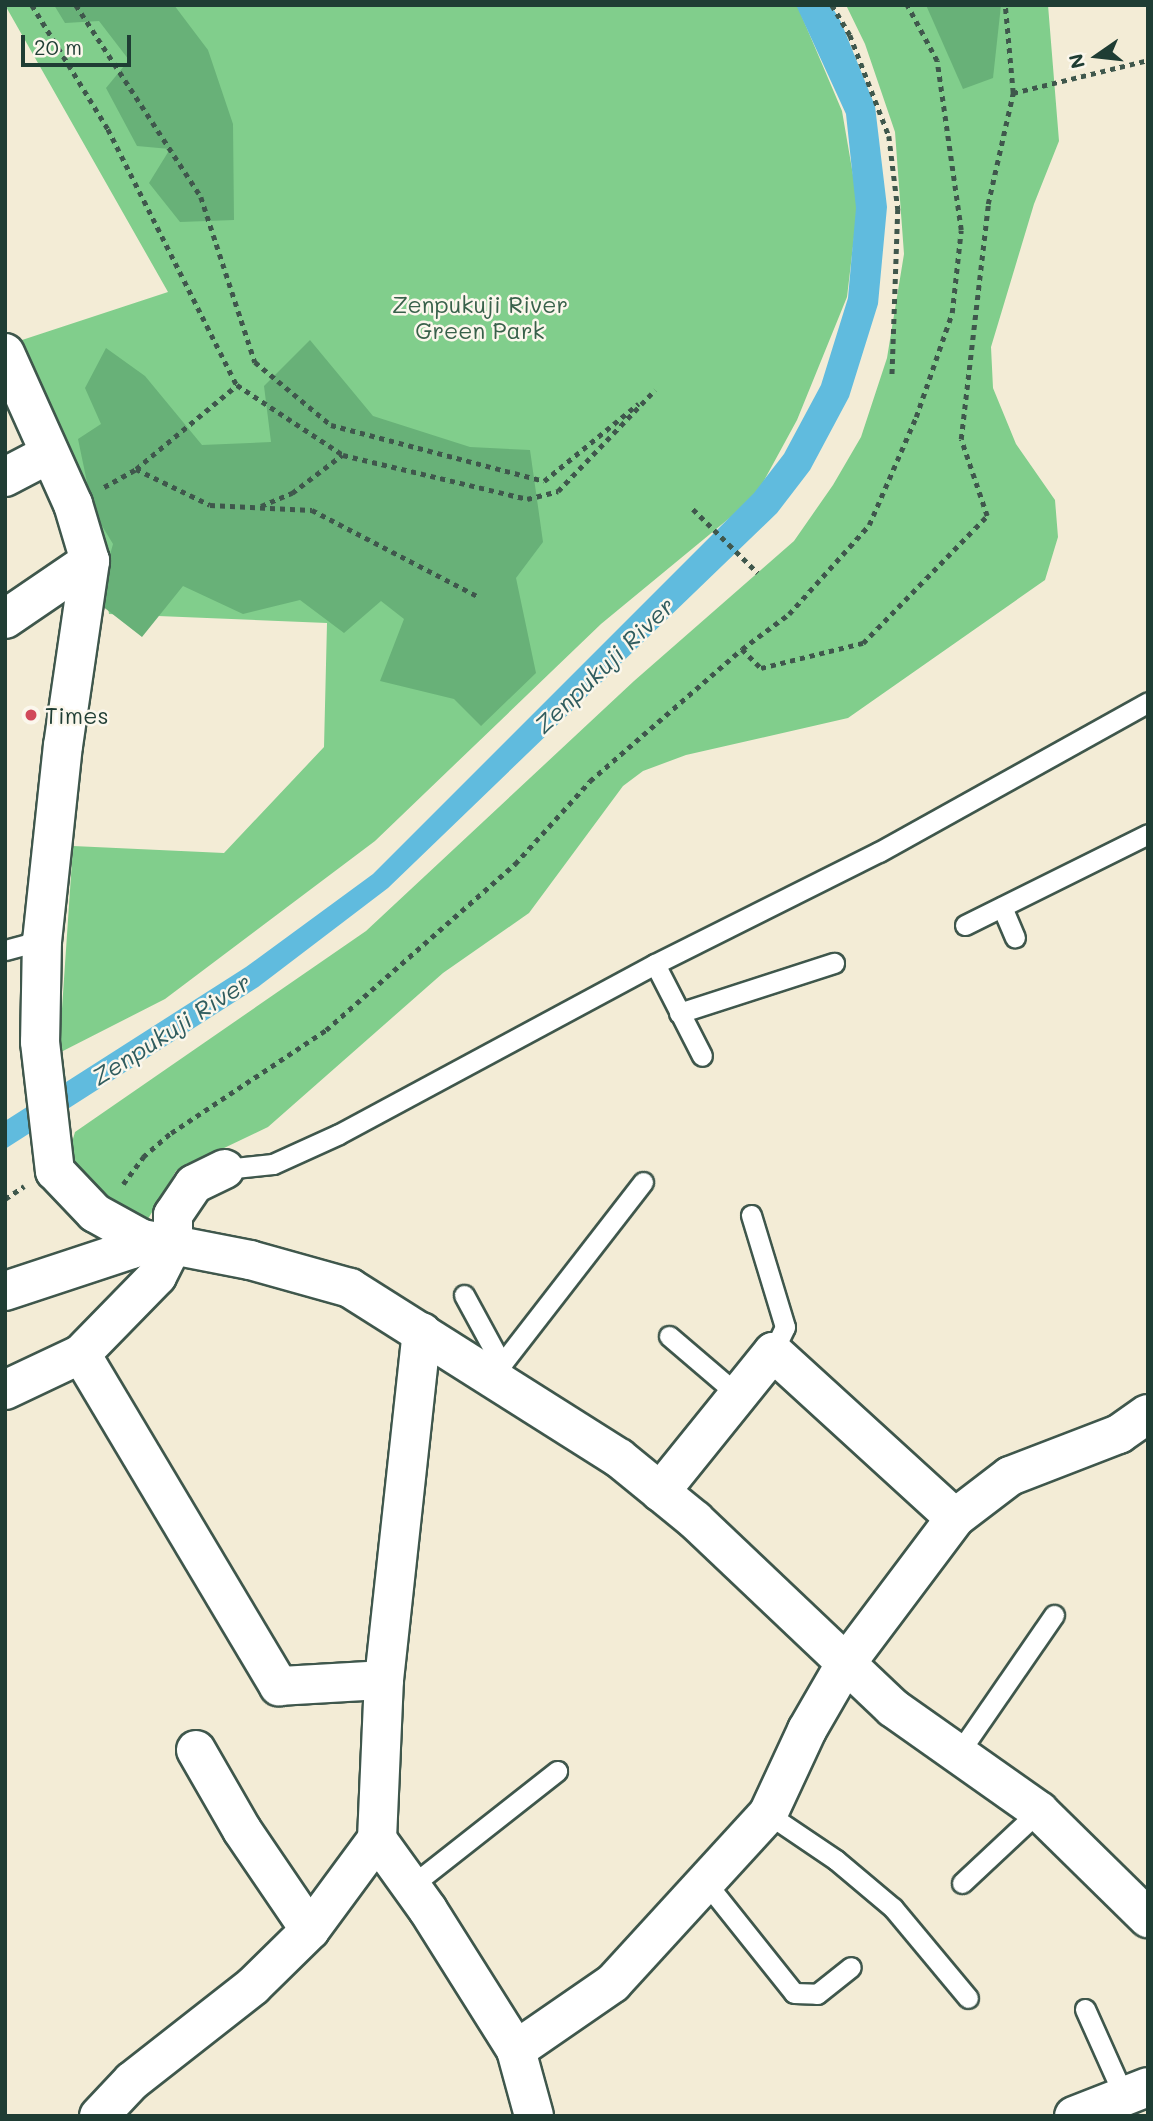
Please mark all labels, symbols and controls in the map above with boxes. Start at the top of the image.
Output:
scale bar [24,21,135,65]
north arrow [1062,21,1132,91]
text: 20 m [34,33,82,60]
text: N [1062,51,1090,71]
park label: Zenpukuji River Green Park [392,290,568,344]
water label: Zenpukuji River [528,591,680,739]
place label: Times [45,701,109,729]
marker: Times [23,707,39,723]
water label: Zenpukuji River [86,967,256,1091]

